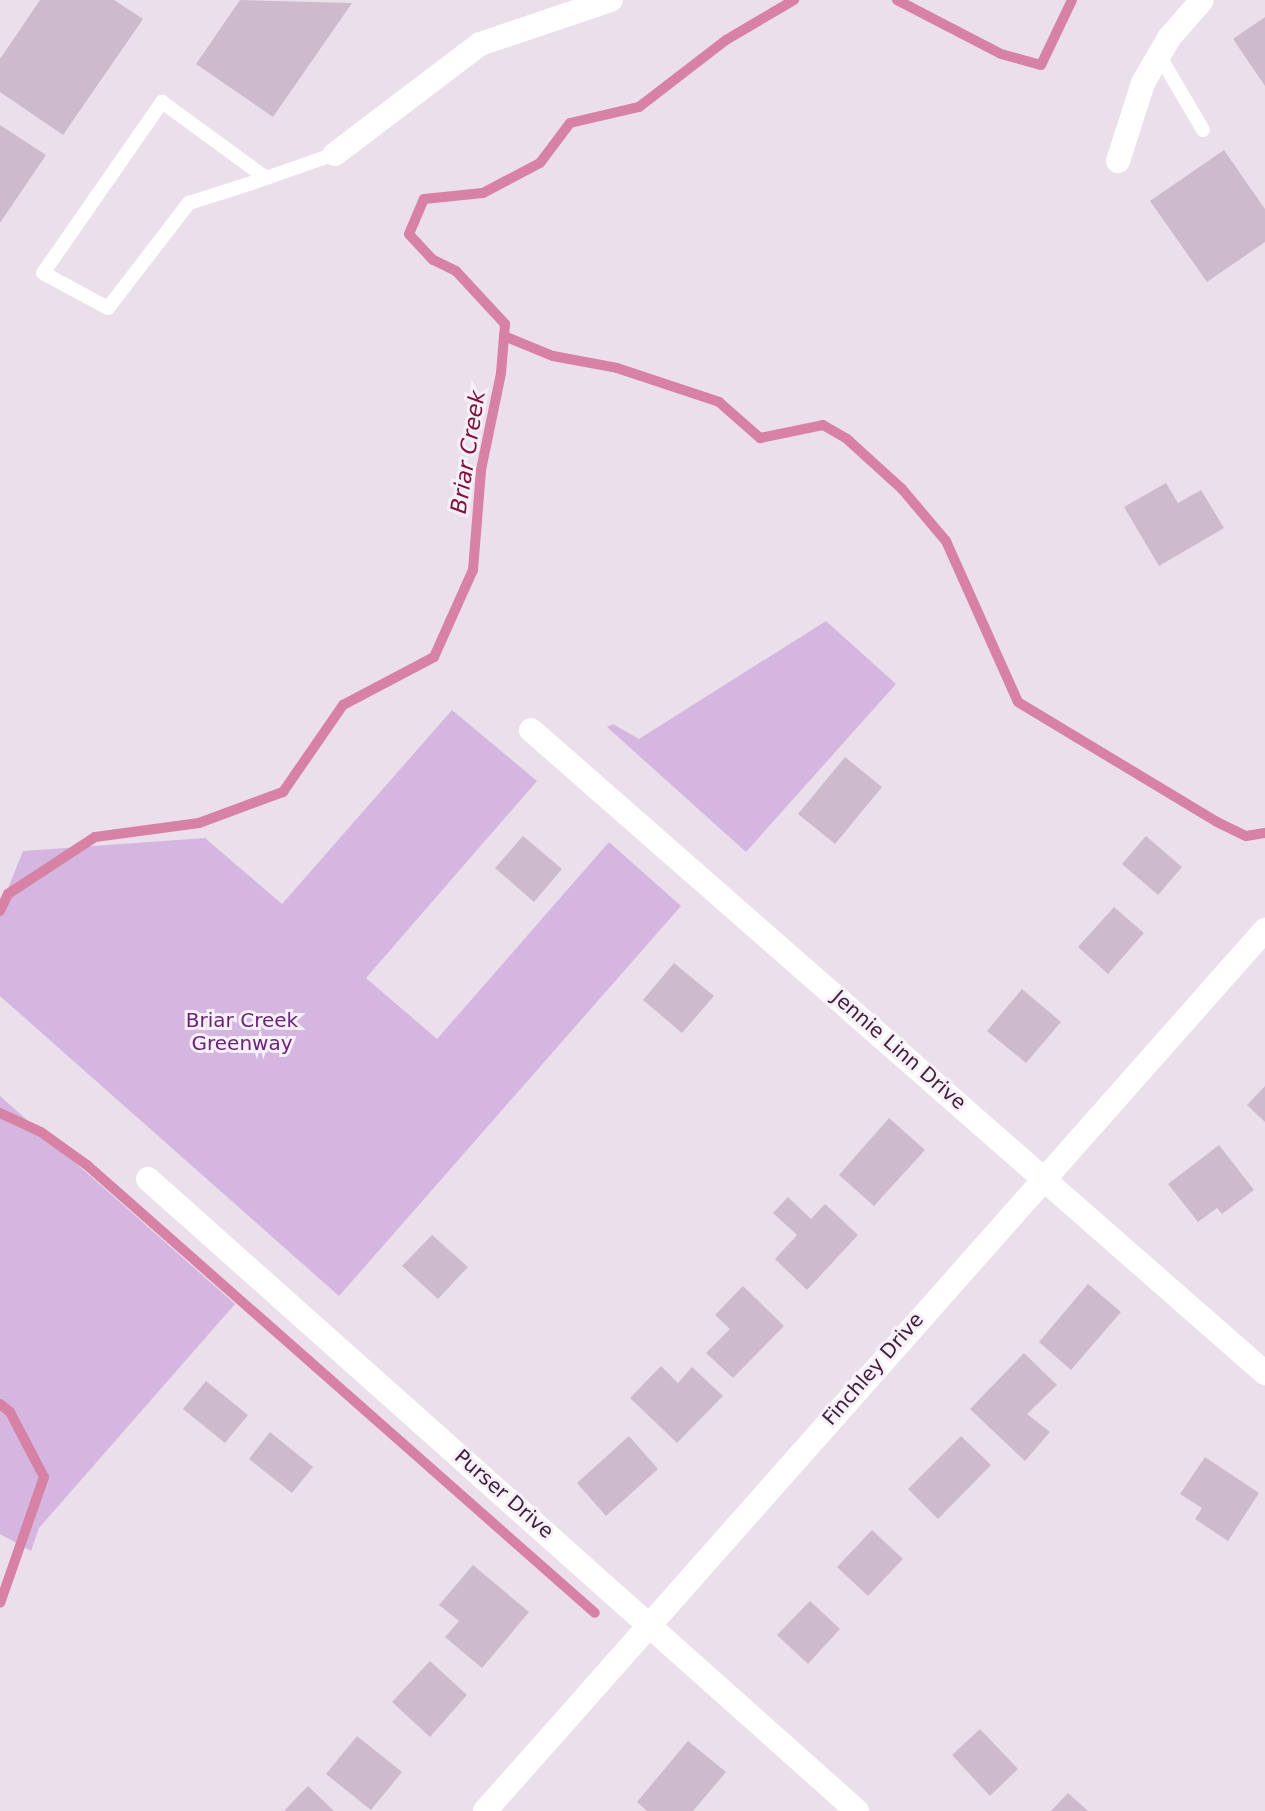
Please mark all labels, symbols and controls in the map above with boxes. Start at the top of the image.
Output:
water label: Briar Creek [445,389,491,515]
street label: Jennie Linn Drive [827,985,971,1115]
park label: Briar Creek Greenway [186,1009,298,1056]
street label: Finchley Drive [818,1308,928,1430]
street label: Purser Drive [450,1445,558,1543]

